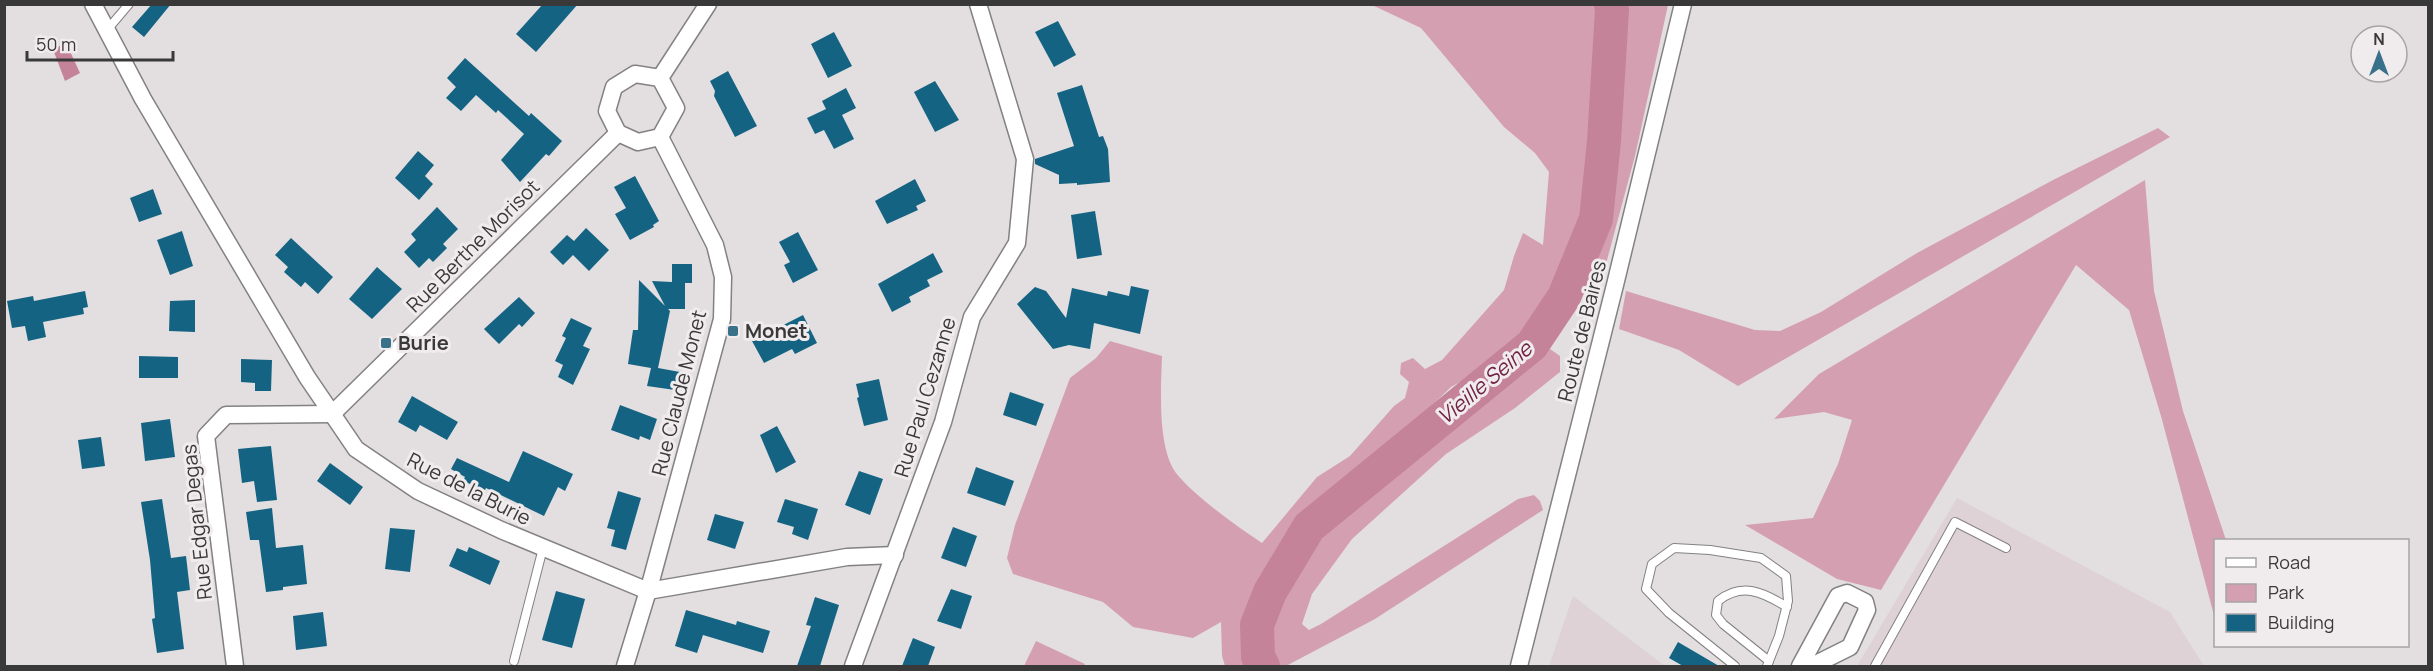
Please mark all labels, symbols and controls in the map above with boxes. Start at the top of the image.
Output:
scale bar [27,24,172,62]
north arrow [2349,24,2409,84]
text: N [2373,28,2385,50]
text: 50 m [36,32,76,56]
street label: Rue Berthe Morisot [400,173,545,318]
street label: Route de Baires [1551,258,1612,404]
street label: Rue Claude Monet [645,307,712,479]
street label: Rue Paul Cezanne [887,314,962,480]
place label: Monet [745,317,808,344]
marker: Monet [726,324,740,338]
place label: Burie [398,329,449,356]
water label: Vieille Seine [1431,333,1539,430]
marker: Burie [379,336,393,350]
street label: Rue Edgar Degas [175,443,218,601]
street label: Rue de la Burie [403,446,536,531]
legend [2214,539,2409,647]
text: Road [2268,550,2311,574]
text: Park [2268,580,2305,604]
text: Building [2268,610,2334,634]

